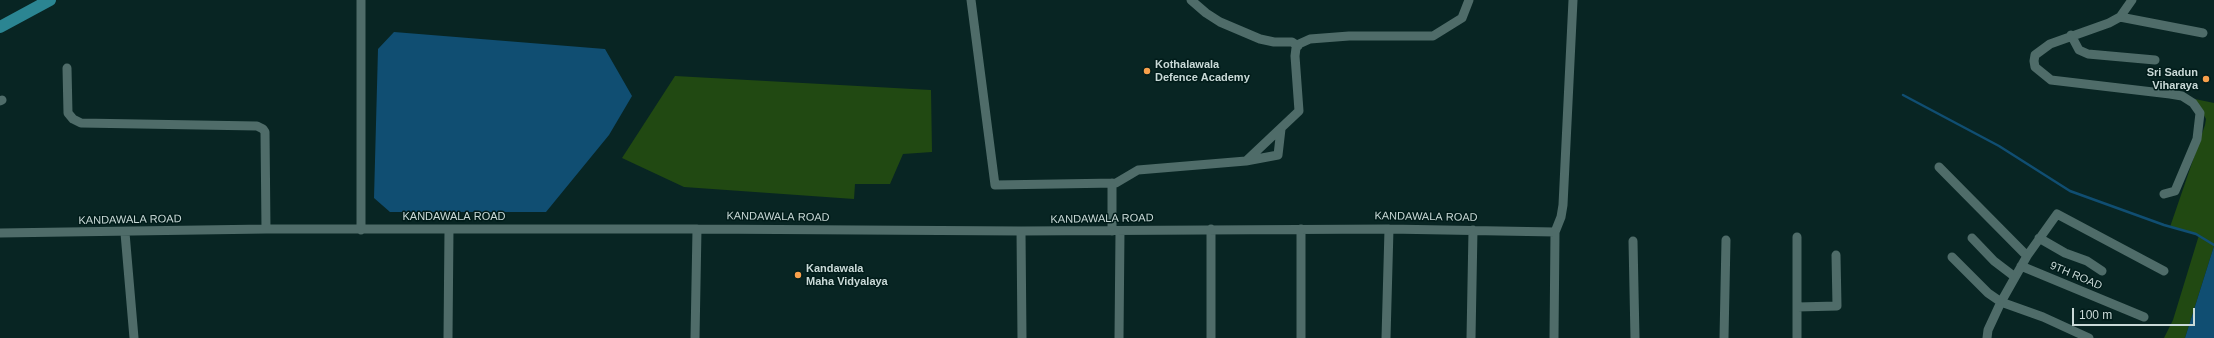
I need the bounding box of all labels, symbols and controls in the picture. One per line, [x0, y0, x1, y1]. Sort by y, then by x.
place label: Kothalawala Defence Academy [1155, 58, 1250, 84]
marker: Kothalawala Defence Academy [1142, 66, 1152, 76]
place label: Sri Sadun Viharaya [2147, 66, 2198, 92]
marker: Sri Sadun Viharaya [2201, 74, 2211, 84]
street label: KANDAWALA ROAD [402, 210, 506, 224]
street label: KANDAWALA ROAD [726, 210, 830, 224]
street label: KANDAWALA ROAD [1374, 210, 1478, 224]
street label: KANDAWALA ROAD [1050, 212, 1154, 226]
street label: KANDAWALA ROAD [78, 213, 182, 227]
street label: 9TH ROAD [2048, 259, 2104, 293]
place label: Kandawala Maha Vidyalaya [806, 262, 888, 288]
marker: Kandawala Maha Vidyalaya [793, 270, 803, 280]
scale bar [2074, 300, 2197, 326]
text: 100 m [2079, 308, 2112, 322]

